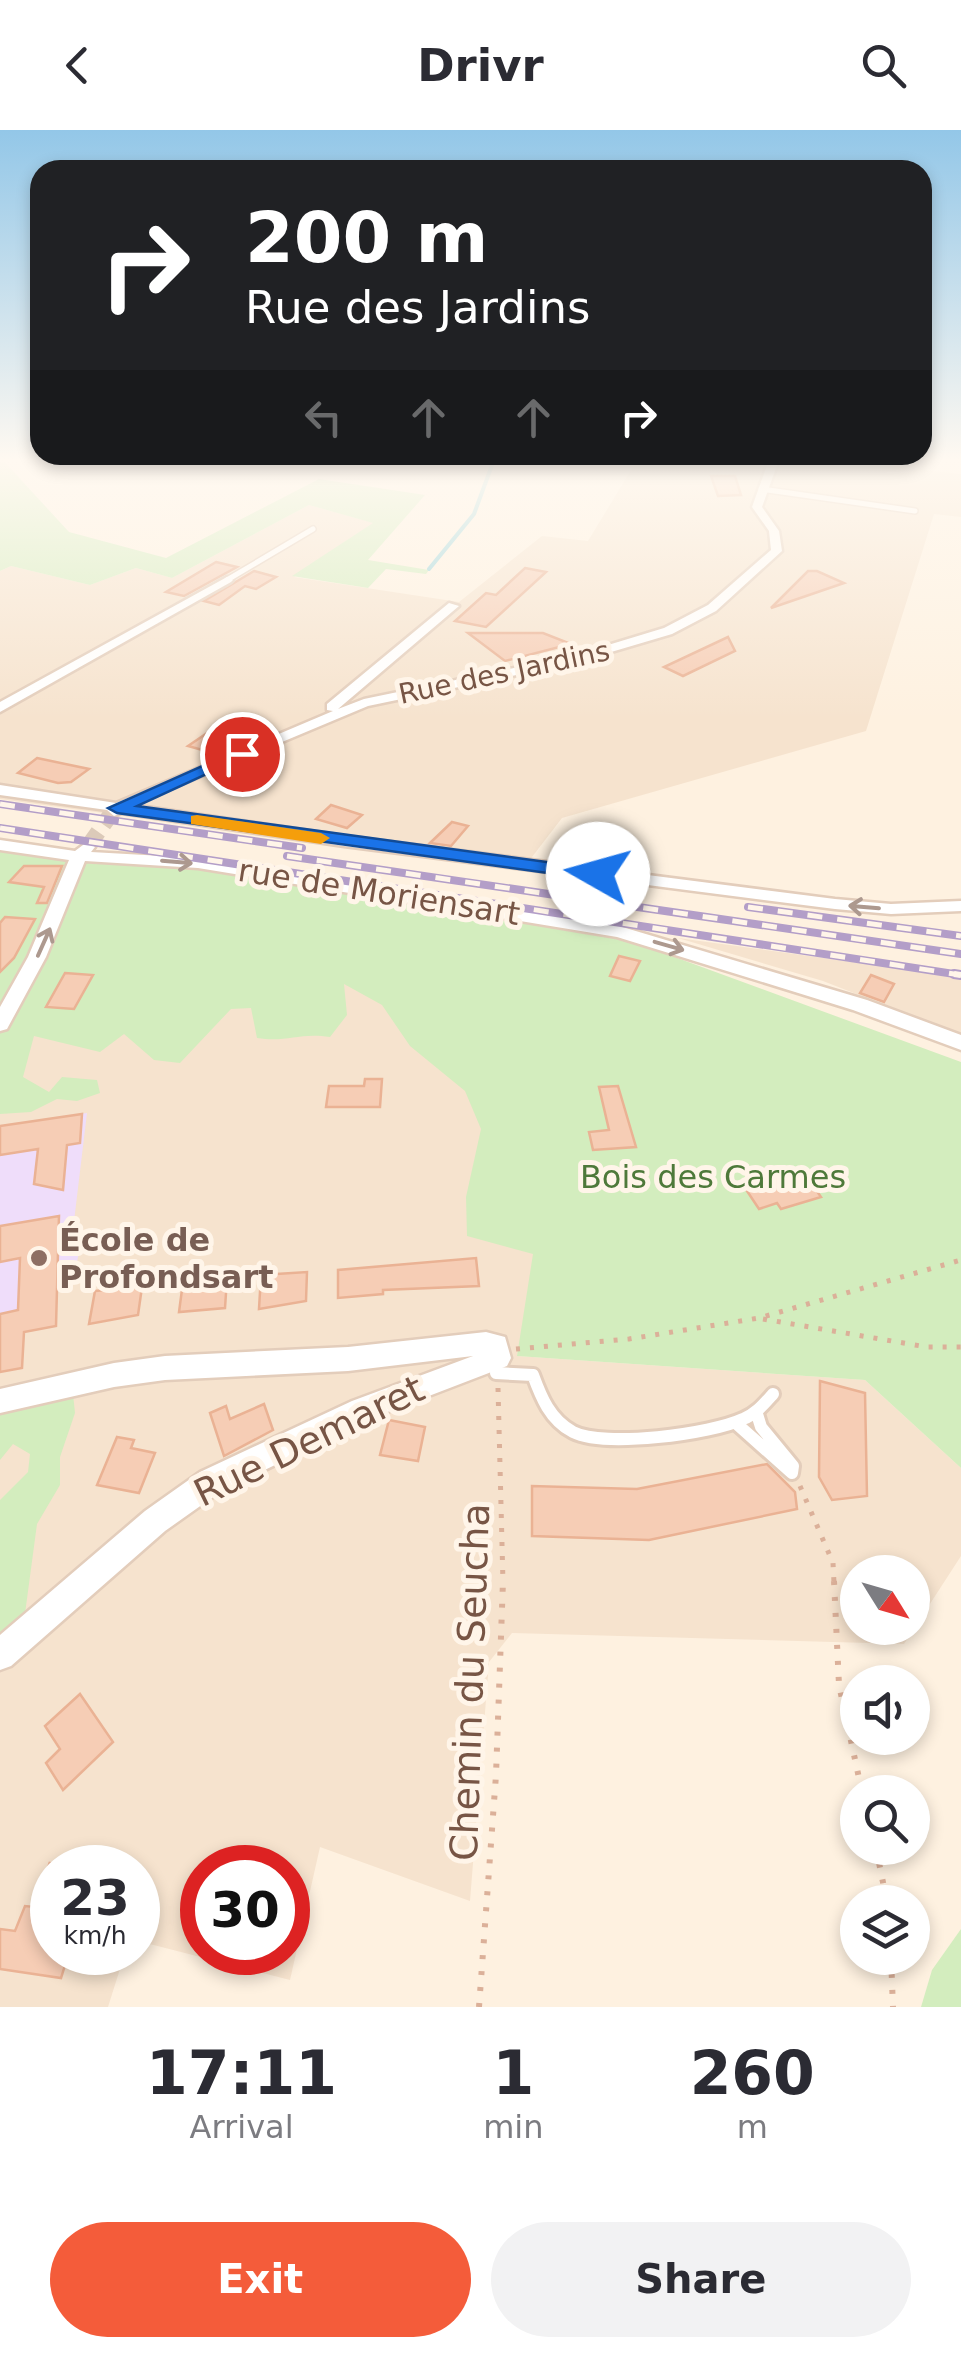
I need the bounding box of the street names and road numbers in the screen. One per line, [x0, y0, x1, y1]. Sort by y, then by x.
street label: Rue des Jardins [396, 634, 613, 711]
street label: rue de Moriensart [235, 851, 523, 933]
street label: Rue Demaret [187, 1366, 431, 1516]
street label: Chemin du Seucha [442, 1502, 498, 1862]

